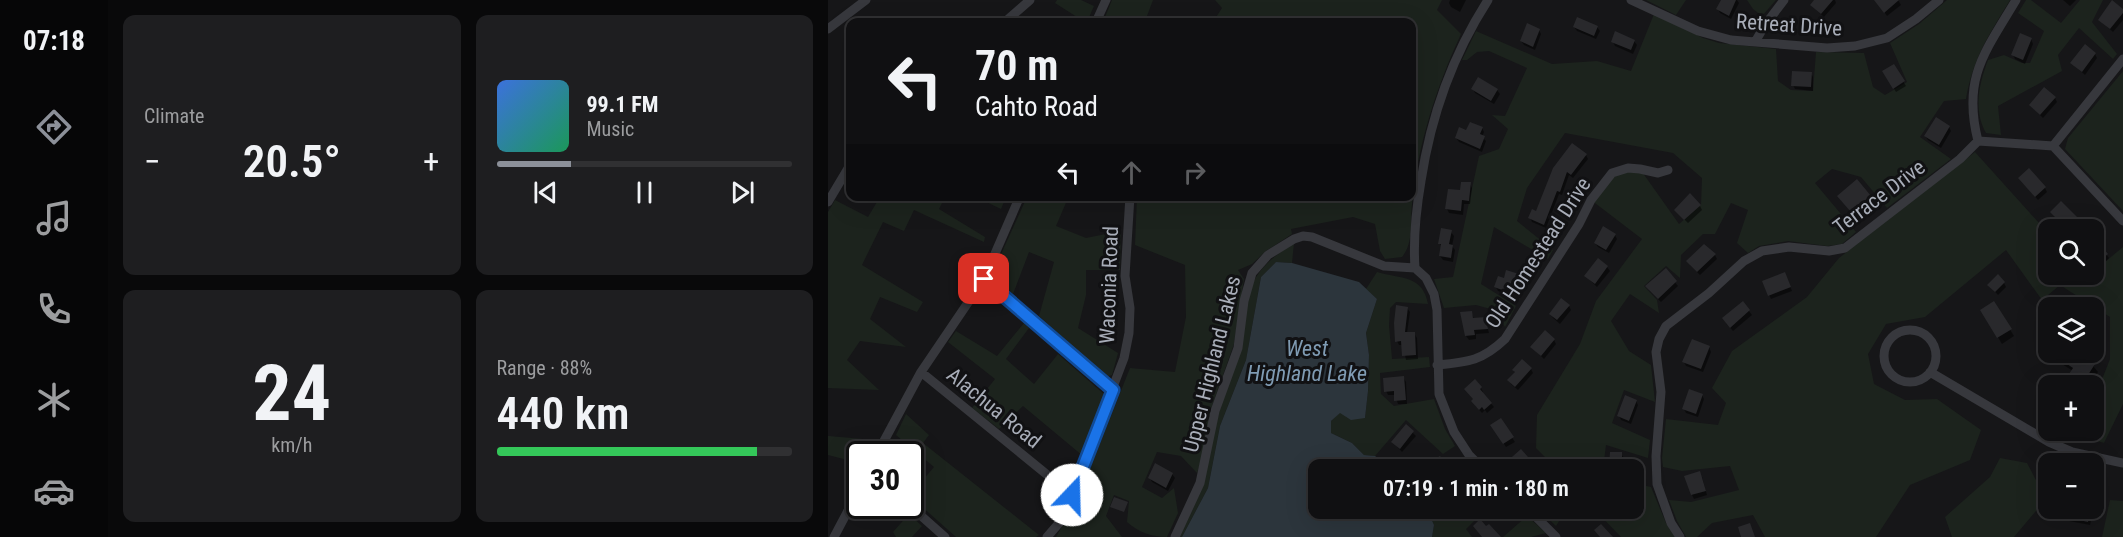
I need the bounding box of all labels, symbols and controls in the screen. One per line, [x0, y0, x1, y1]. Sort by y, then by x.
street label: Retreat Drive [1735, 9, 1843, 41]
text: 07:18 [23, 25, 85, 57]
text: 70 m [975, 41, 1058, 90]
icon: left [876, 42, 954, 120]
text: Cahto Road [975, 91, 1098, 123]
text: 99.1 FM [587, 92, 658, 117]
text: Climate [144, 104, 204, 128]
icon: directions [33, 106, 75, 148]
text: Music [587, 117, 634, 141]
text: 20.5° [243, 135, 341, 188]
text: − [144, 142, 161, 181]
text: + [423, 142, 439, 181]
street label: Terrace Drive [1828, 155, 1930, 239]
icon: left [1052, 156, 1085, 189]
icon: ahead [1115, 156, 1148, 189]
icon: right [1178, 156, 1211, 189]
street label: Old Homestead Drive [1480, 173, 1596, 333]
icon: previous [529, 176, 562, 209]
icon: pause [628, 176, 661, 209]
icon: next [726, 176, 759, 209]
icon: music [33, 197, 75, 239]
map controls [2038, 219, 2104, 519]
button: search [2038, 219, 2104, 285]
street label: Waconia Road [1095, 226, 1123, 344]
pin [958, 253, 1009, 304]
icon: arrive [967, 262, 1000, 295]
street label: Upper Highland Lakes [1178, 273, 1246, 455]
icon: phone [33, 288, 75, 330]
button: layers [2038, 297, 2104, 363]
water label: West Highland Lake [1247, 336, 1367, 386]
text: 24 [252, 348, 331, 439]
text: Range · 88% [497, 356, 592, 380]
street label: Alachua Road [942, 363, 1046, 453]
button: + [2038, 375, 2104, 441]
icon: climate [33, 379, 75, 421]
text: 440 km [497, 387, 630, 440]
text: km/h [271, 433, 312, 457]
speed limit sign: 30 [846, 441, 924, 519]
button: − [2038, 453, 2104, 519]
position arrow [1040, 463, 1104, 527]
icon: car [33, 470, 75, 512]
text: 07:19 · 1 min · 180 m [1383, 476, 1569, 501]

